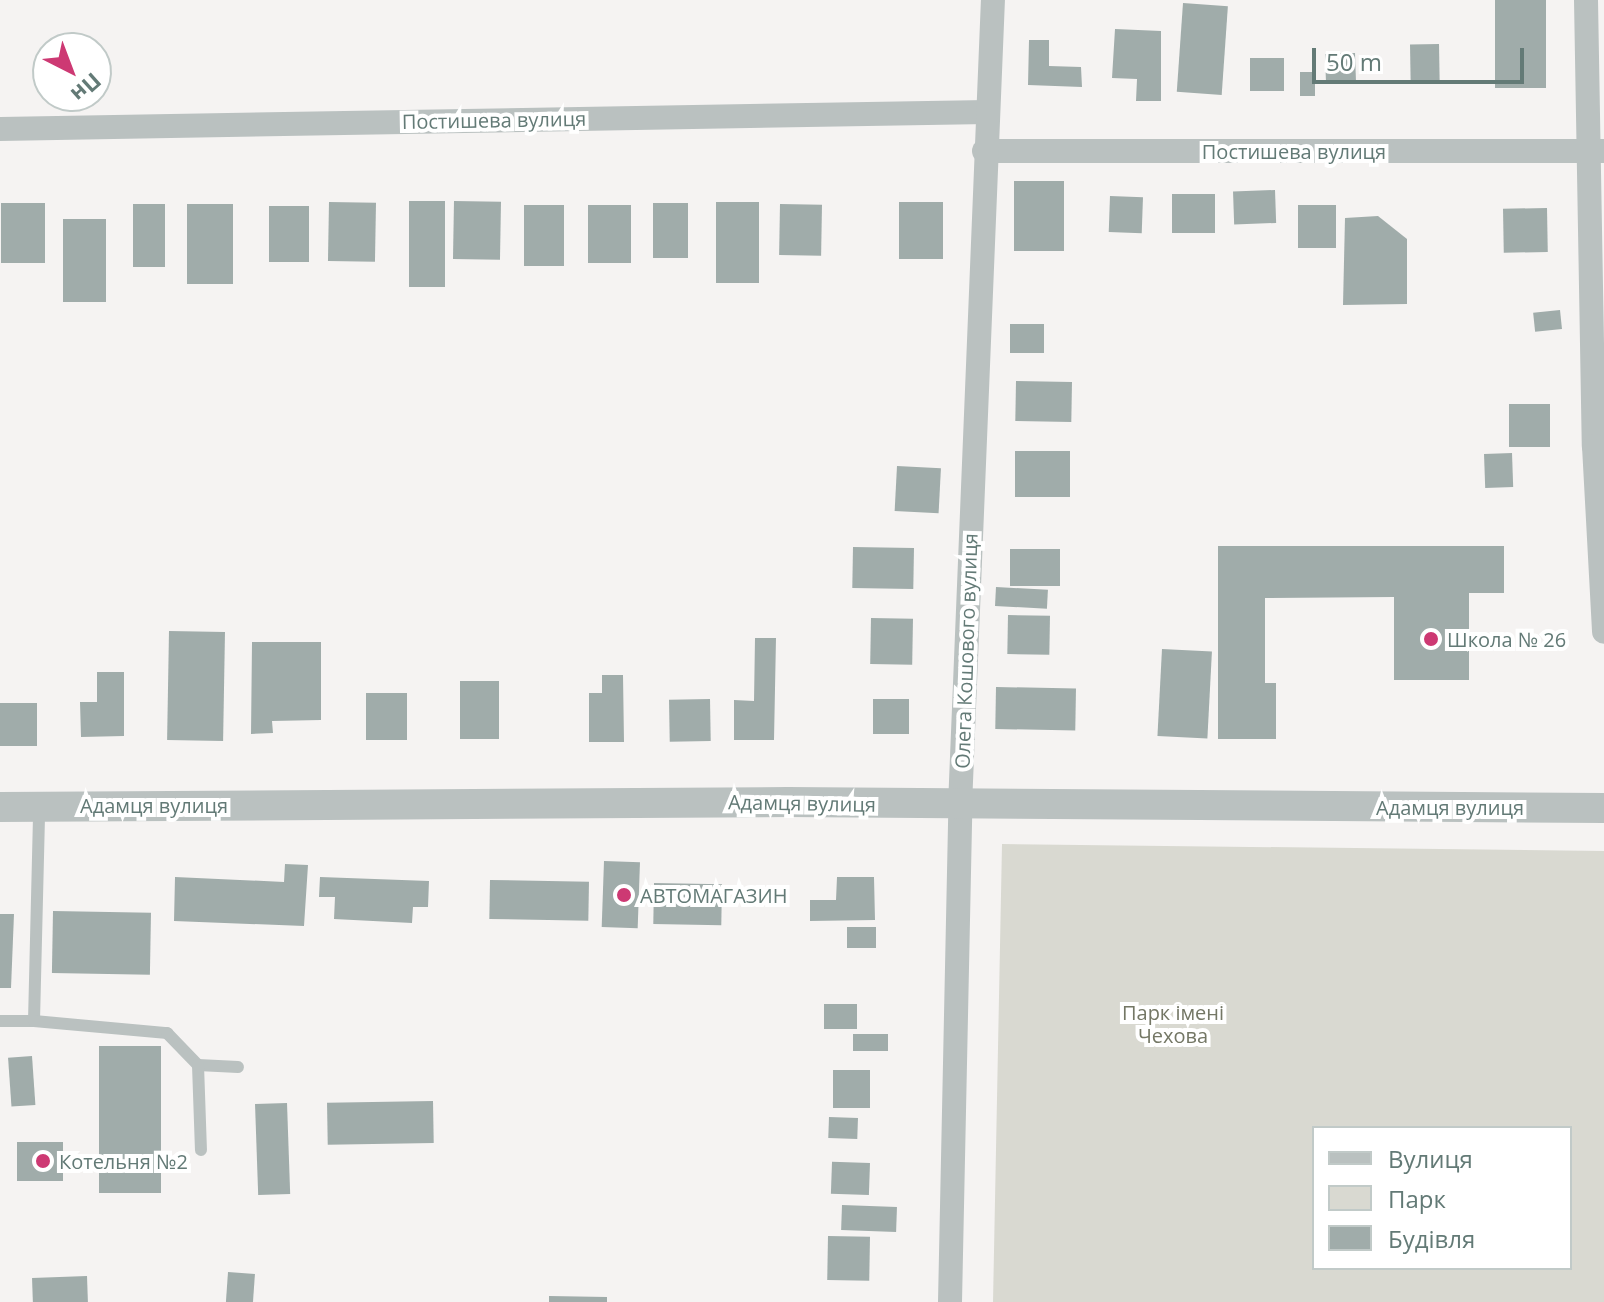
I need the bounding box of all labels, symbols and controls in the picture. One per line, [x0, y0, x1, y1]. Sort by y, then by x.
north arrow [32, 32, 112, 112]
scale bar [1316, 32, 1528, 82]
text: 50 m [1326, 45, 1382, 78]
text: Пн [65, 67, 108, 110]
street label: Постишева вулиця [402, 106, 586, 134]
street label: Постишева вулиця [1202, 139, 1386, 163]
street label: Олега Кошового вулиця [950, 533, 982, 769]
place label: Школа № 26 [1447, 627, 1566, 651]
marker: Школа № 26 [1422, 630, 1440, 648]
street label: Адамця вулиця [728, 790, 876, 816]
street label: Адамця вулиця [80, 793, 228, 817]
street label: Адамця вулиця [1376, 795, 1524, 819]
place label: АВТОМАГАЗИН [640, 883, 787, 907]
marker: АВТОМАГАЗИН [615, 886, 633, 904]
park label: Парк імені Чехова [1122, 1000, 1224, 1047]
legend [1312, 1126, 1572, 1270]
text: Вулиця [1388, 1142, 1473, 1175]
place label: Котельня №2 [59, 1149, 188, 1173]
marker: Котельня №2 [34, 1152, 52, 1170]
text: Парк [1388, 1182, 1446, 1215]
text: Будівля [1388, 1222, 1475, 1255]

